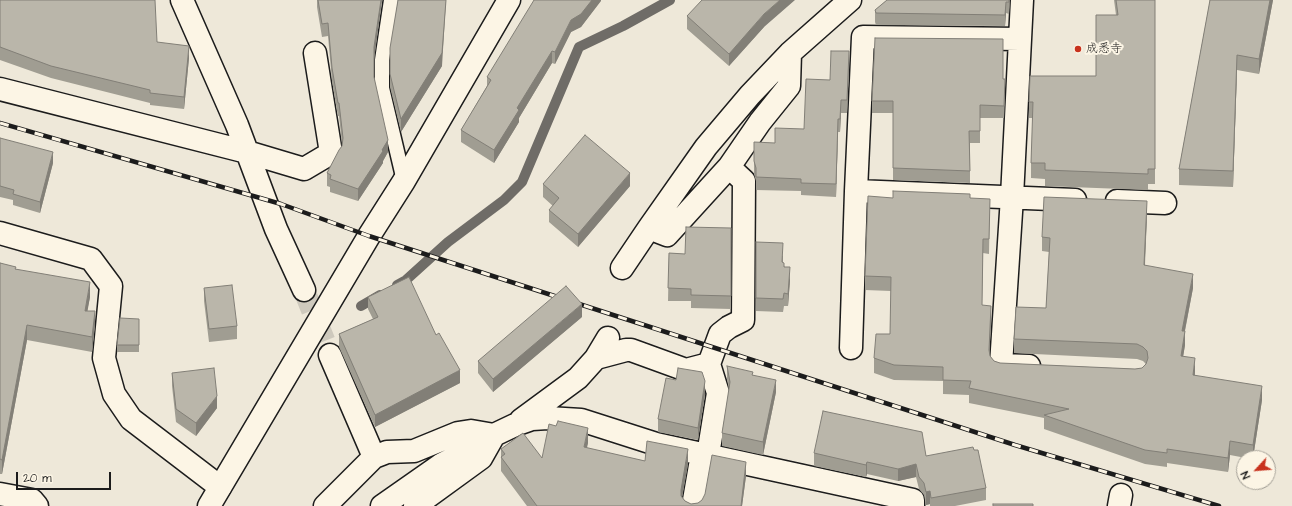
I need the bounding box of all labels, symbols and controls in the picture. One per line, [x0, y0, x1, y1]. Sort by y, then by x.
place label: 成悉寺 [1086, 42, 1122, 56]
marker: 成悉寺 [1073, 44, 1083, 54]
north arrow [1236, 450, 1276, 490]
scale bar [18, 464, 113, 490]
text: N [1237, 469, 1254, 481]
text: 20 m [23, 470, 52, 487]

